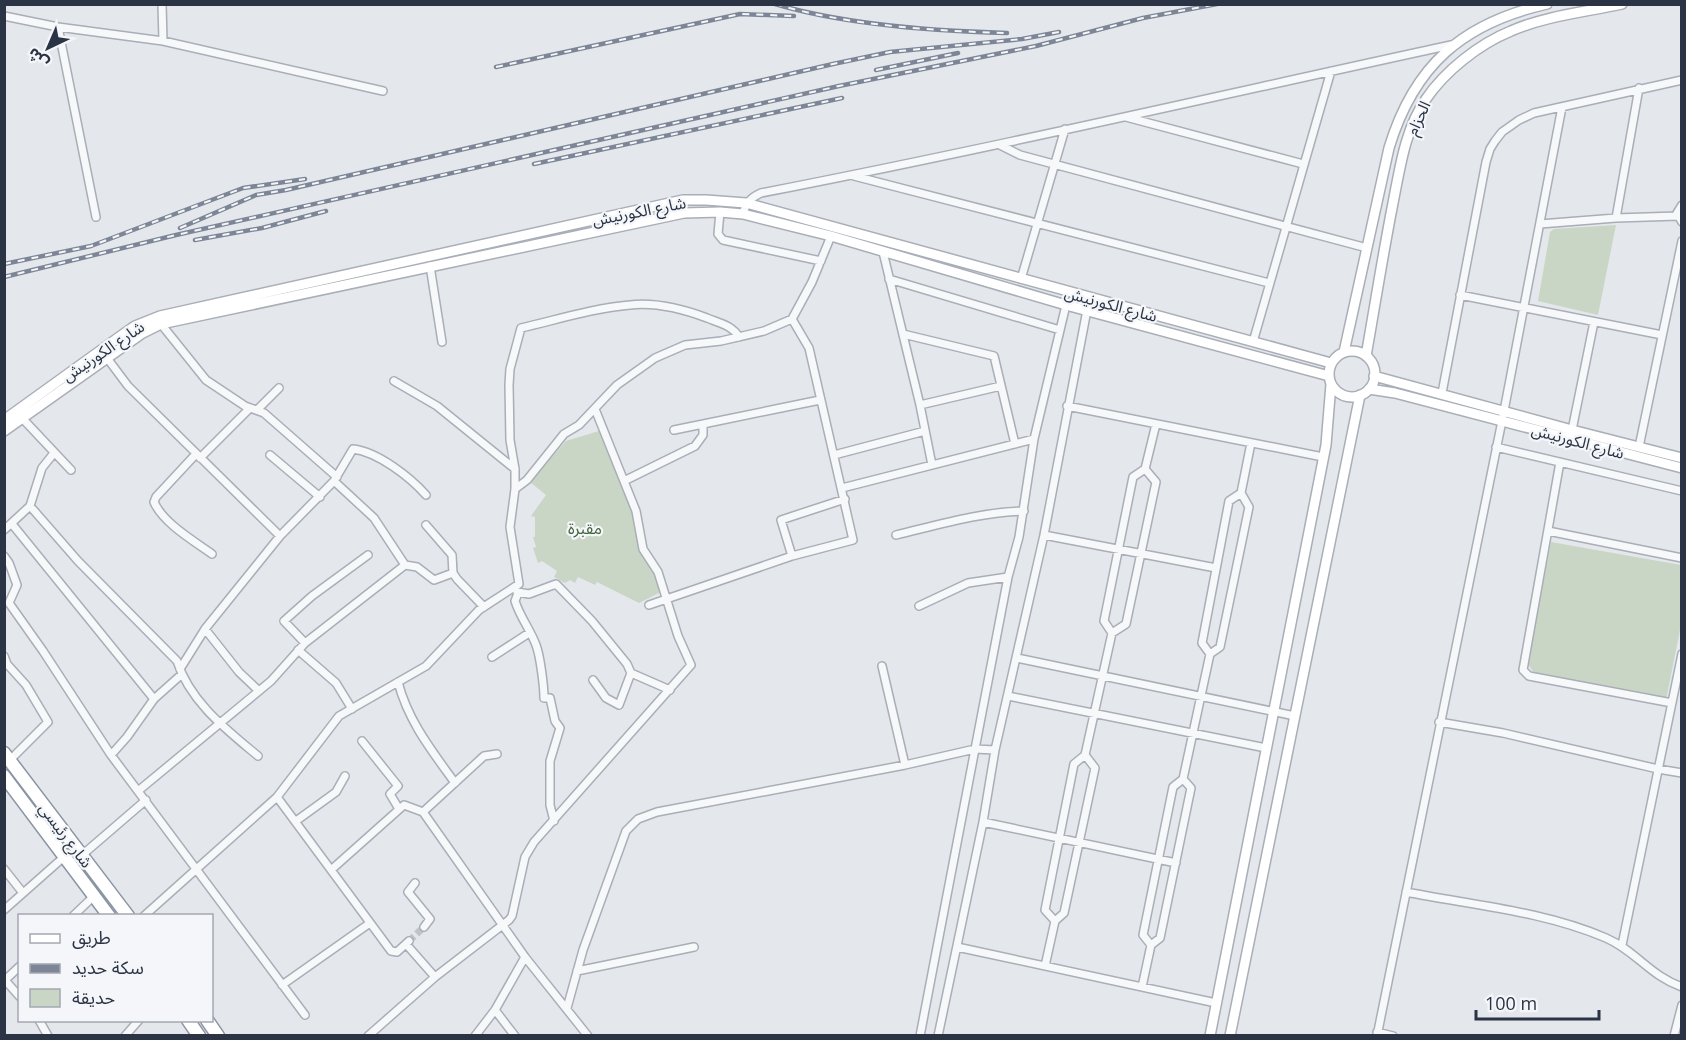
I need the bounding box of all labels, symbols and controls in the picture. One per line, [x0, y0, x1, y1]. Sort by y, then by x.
north arrow [18, 18, 78, 78]
text: ش [22, 43, 53, 74]
street label: الحزام [1400, 97, 1437, 140]
street label: شارع الكورنيش [590, 191, 688, 233]
street label: شارع الكورنيش [1062, 281, 1160, 329]
street label: شارع الكورنيش [57, 315, 150, 388]
street label: شارع الكورنيش [1529, 418, 1627, 466]
park label: مقبرة [568, 517, 602, 539]
street label: شارع رئيسي [33, 798, 98, 873]
legend [18, 914, 213, 1022]
text: طريق [72, 925, 111, 949]
text: سكة حديد [72, 955, 144, 979]
scale bar [1476, 983, 1599, 1021]
text: حديقة [72, 985, 115, 1009]
text: 100 m [1485, 991, 1537, 1015]

